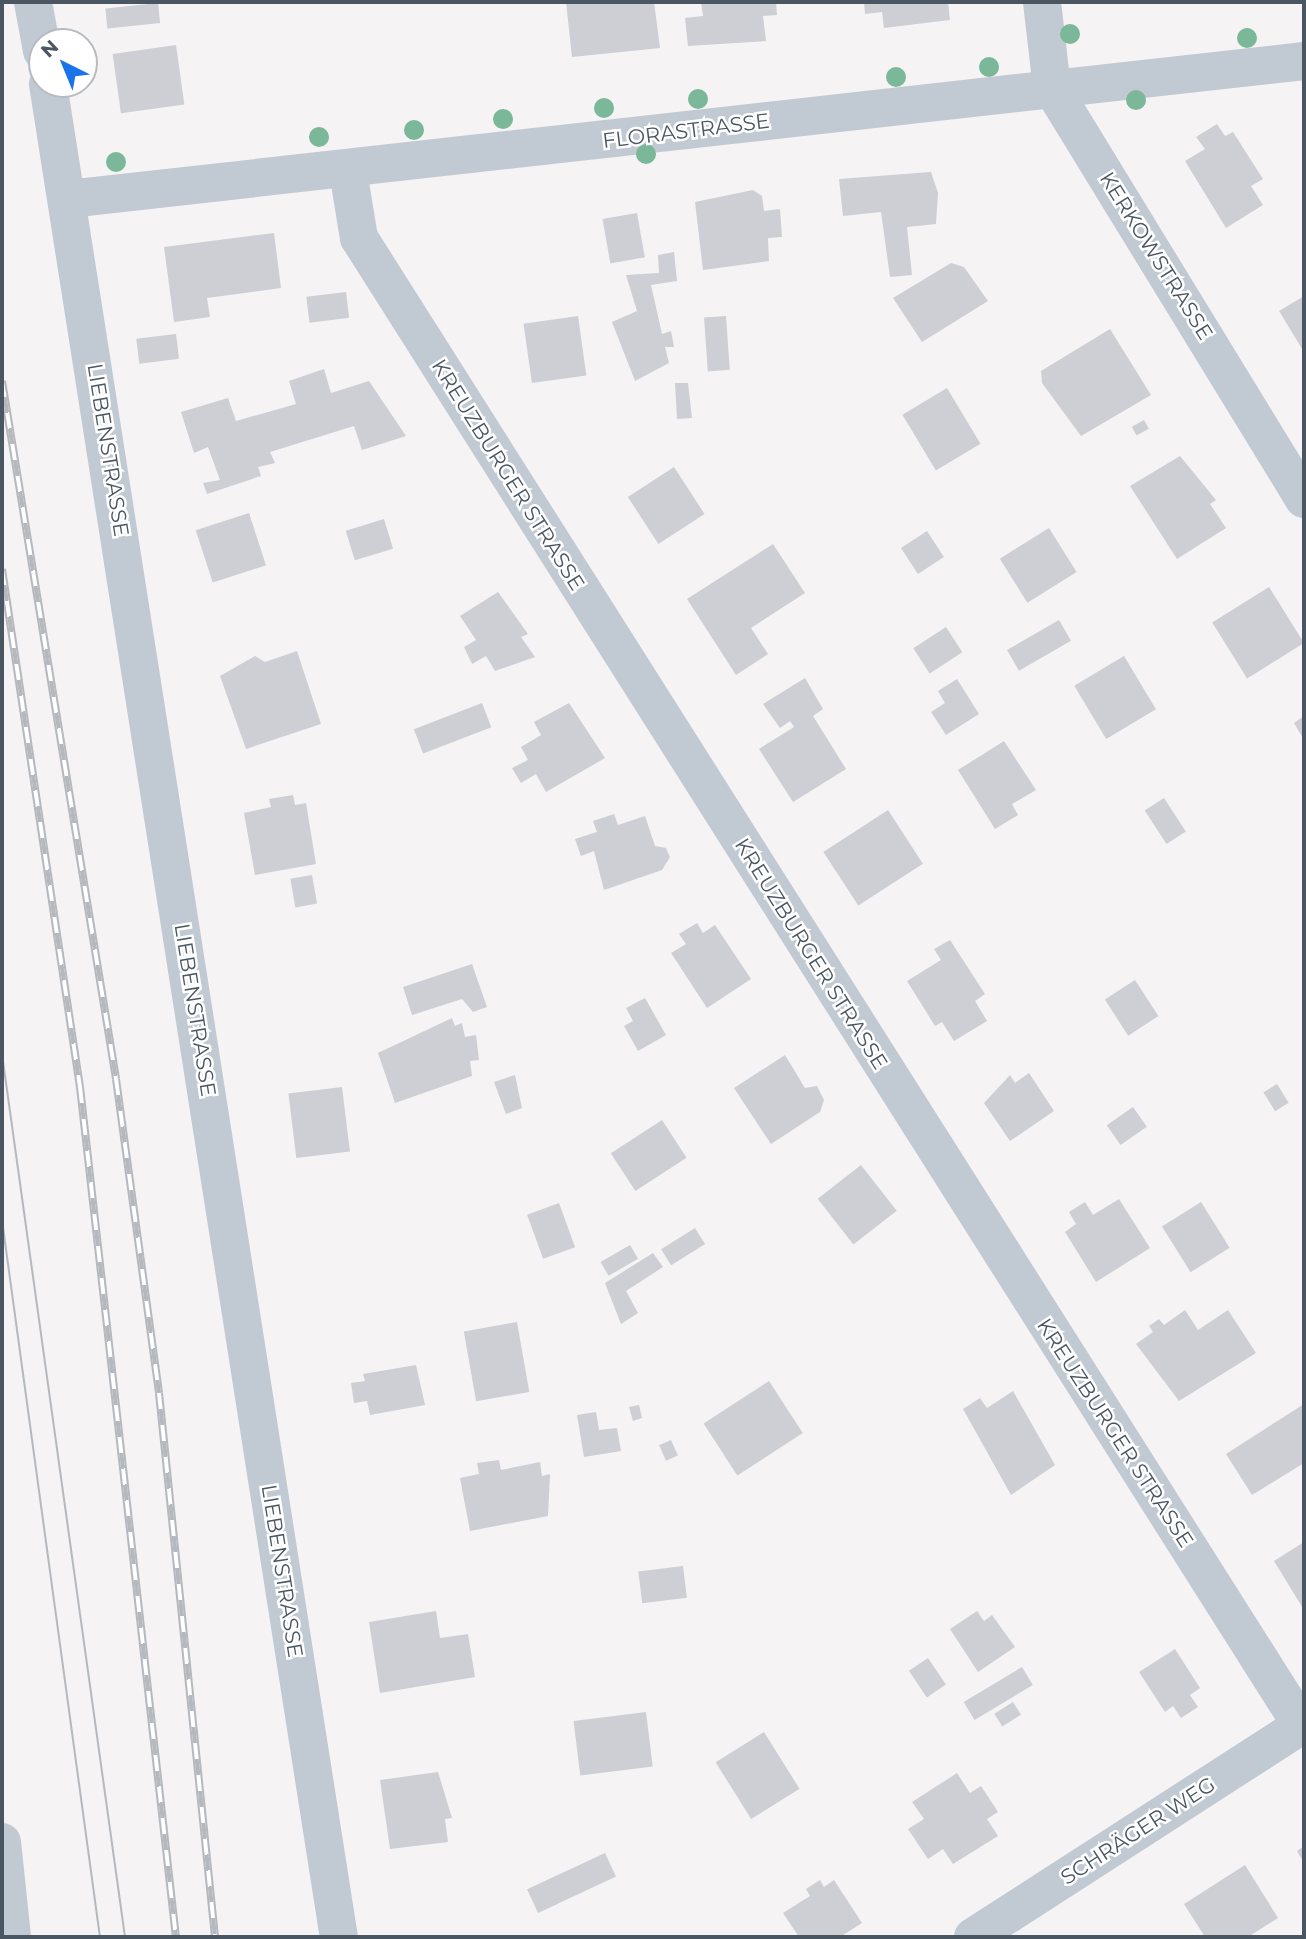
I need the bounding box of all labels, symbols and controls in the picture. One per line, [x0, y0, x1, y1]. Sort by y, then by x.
north arrow [28, 28, 98, 98]
text: N [36, 35, 63, 62]
street label: FLORASTRASSE [601, 108, 771, 154]
street label: KERKOWSTRASSE [1094, 167, 1218, 345]
street label: KREUZBURGER STRASSE [426, 355, 590, 595]
street label: LIEBENSTRASSE [82, 362, 134, 538]
street label: KREUZBURGER STRASSE [729, 834, 893, 1074]
street label: LIEBENSTRASSE [169, 922, 221, 1098]
street label: KREUZBURGER STRASSE [1031, 1314, 1199, 1552]
street label: LIEBENSTRASSE [256, 1483, 308, 1659]
street label: SCHRÄGER WEG [1056, 1772, 1220, 1890]

